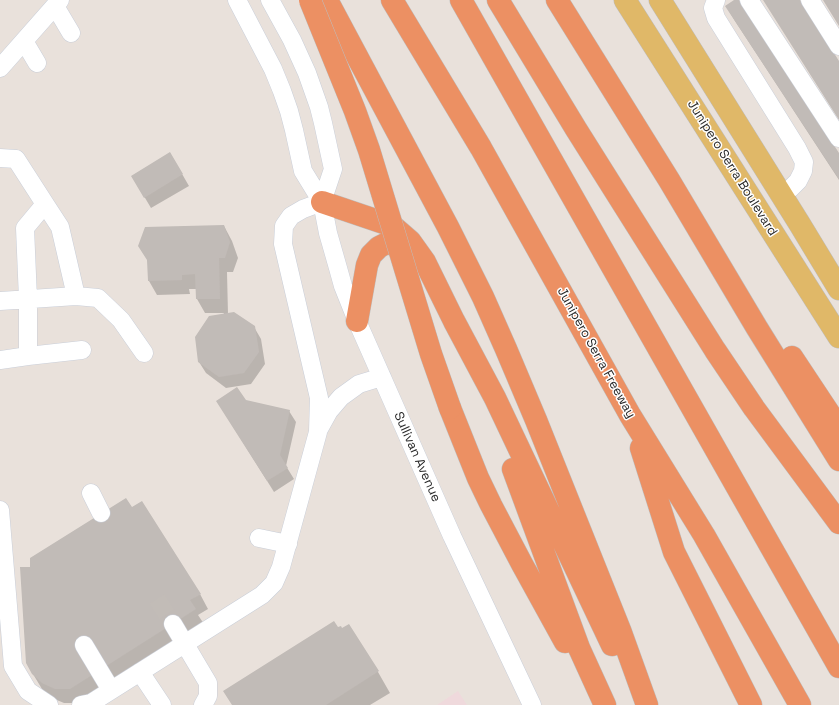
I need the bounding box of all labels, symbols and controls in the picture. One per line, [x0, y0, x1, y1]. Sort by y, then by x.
street label: Junipero Serra Boulevard [684, 97, 780, 239]
street label: Junipero Serra Freeway [553, 285, 639, 421]
street label: Sullivan Avenue [390, 410, 444, 504]

